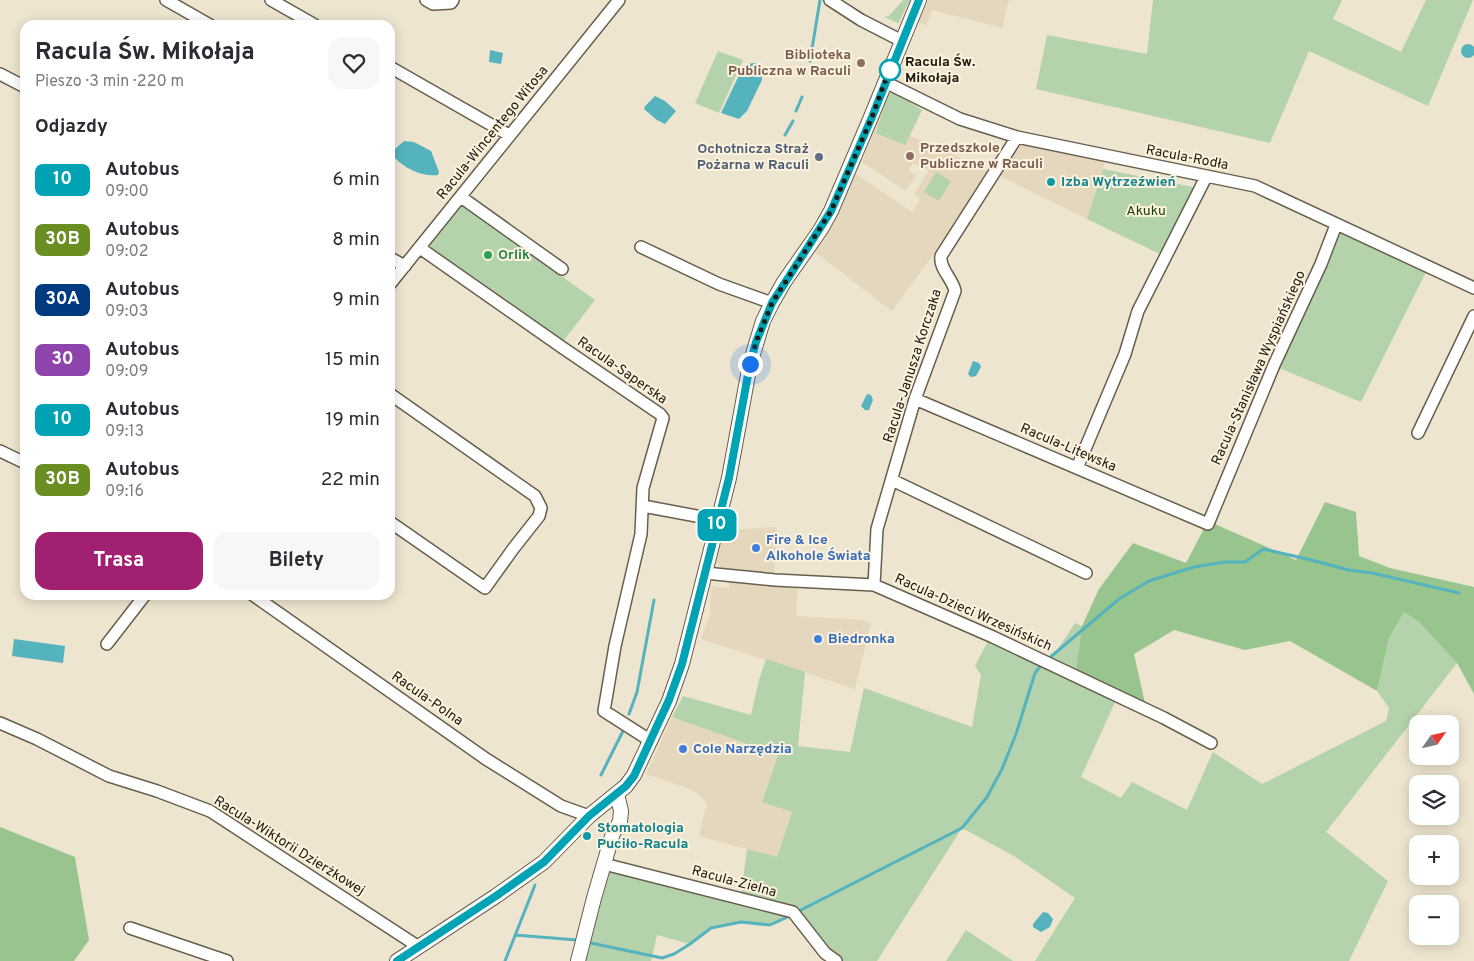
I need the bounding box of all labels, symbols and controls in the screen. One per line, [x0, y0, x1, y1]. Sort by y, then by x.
button: heart [328, 37, 380, 89]
text: Racula Św. Mikołaja [35, 38, 255, 68]
place label: Biblioteka Publiczna w Raculi [728, 47, 851, 80]
place label: Racula Św. Mikołaja [905, 53, 975, 87]
marker: Biblioteka Publiczna w Raculi [855, 57, 867, 69]
marker: Racula Św. Mikołaja [879, 59, 901, 81]
street label: Racula-Wincentego Witosa [434, 63, 552, 203]
text: Pieszo · 3 min · 220 m [35, 72, 184, 92]
text: Odjazdy [35, 115, 108, 139]
place label: Przedszkole Publiczne w Raculi [920, 140, 1043, 173]
place label: Ochotnicza Straż Pożarna w Raculi [697, 141, 809, 174]
street label: Racula-Rodła [1144, 142, 1230, 174]
marker: Przedszkole Publiczne w Raculi [904, 150, 916, 162]
marker: Ochotnicza Straż Pożarna w Raculi [813, 151, 825, 163]
text: Autobus [105, 158, 180, 182]
text: 10 [53, 168, 72, 191]
text: 6 min [333, 168, 380, 192]
place label: Izba Wytrzeźwień [1061, 174, 1176, 191]
marker: Izba Wytrzeźwień [1045, 176, 1057, 188]
text: 09:00 [105, 182, 149, 202]
park label: Akuku [1126, 203, 1166, 220]
text: Autobus [105, 218, 180, 242]
text: 30B [45, 228, 80, 251]
text: 8 min [332, 228, 380, 252]
text: 09:02 [105, 242, 149, 262]
place label: Orlik [498, 247, 530, 264]
marker: Orlik [482, 249, 494, 261]
street label: Racula-Stanisława Wyspiańskiego [1208, 268, 1310, 468]
text: Autobus [105, 278, 180, 302]
street label: Racula-Janusza Korczaka [880, 287, 946, 445]
text: 30A [45, 288, 80, 311]
text: 9 min [333, 288, 380, 312]
text: 09:03 [105, 302, 148, 322]
street label: Racula-Saperska [574, 334, 670, 408]
text: Autobus [105, 338, 180, 362]
text: 30 [51, 348, 74, 371]
text: 15 min [325, 348, 380, 372]
your location [738, 352, 763, 377]
text: 09:09 [105, 362, 148, 382]
text: Autobus [105, 398, 180, 422]
text: 10 [53, 408, 72, 431]
text: 19 min [325, 408, 380, 432]
street label: Racula-Litewska [1017, 420, 1119, 476]
text: 09:13 [105, 422, 144, 442]
text: Autobus [105, 458, 180, 482]
text: 30B [45, 468, 80, 491]
text: 22 min [321, 468, 380, 492]
text: 09:16 [105, 482, 144, 502]
line badge: 10 [694, 509, 740, 541]
text: 10 [707, 513, 727, 536]
button: Trasa [35, 532, 203, 590]
button: Bilety [213, 532, 380, 590]
place label: Fire & Ice Alkohole Świata [766, 532, 871, 565]
marker: Fire & Ice Alkohole Świata [750, 542, 762, 554]
street label: Racula-Dzieci Wrzesińskich [892, 571, 1054, 655]
place label: Biedronka [828, 631, 895, 648]
marker: Biedronka [812, 633, 824, 645]
street label: Racula-Polna [388, 668, 466, 730]
north arrow [1409, 715, 1459, 765]
map controls [1409, 715, 1459, 945]
place label: Cole Narzędzia [693, 741, 792, 758]
marker: Cole Narzędzia [677, 743, 689, 755]
button: layers [1409, 775, 1459, 825]
street label: Racula-Wiktorii Dzierżkowej [210, 792, 368, 900]
place label: Stomatologia Puciło-Racula [597, 820, 688, 853]
marker: Stomatologia Puciło-Racula [581, 830, 593, 842]
button: + [1409, 835, 1459, 885]
street label: Racula-Zielna [690, 863, 778, 901]
button: − [1409, 895, 1459, 945]

